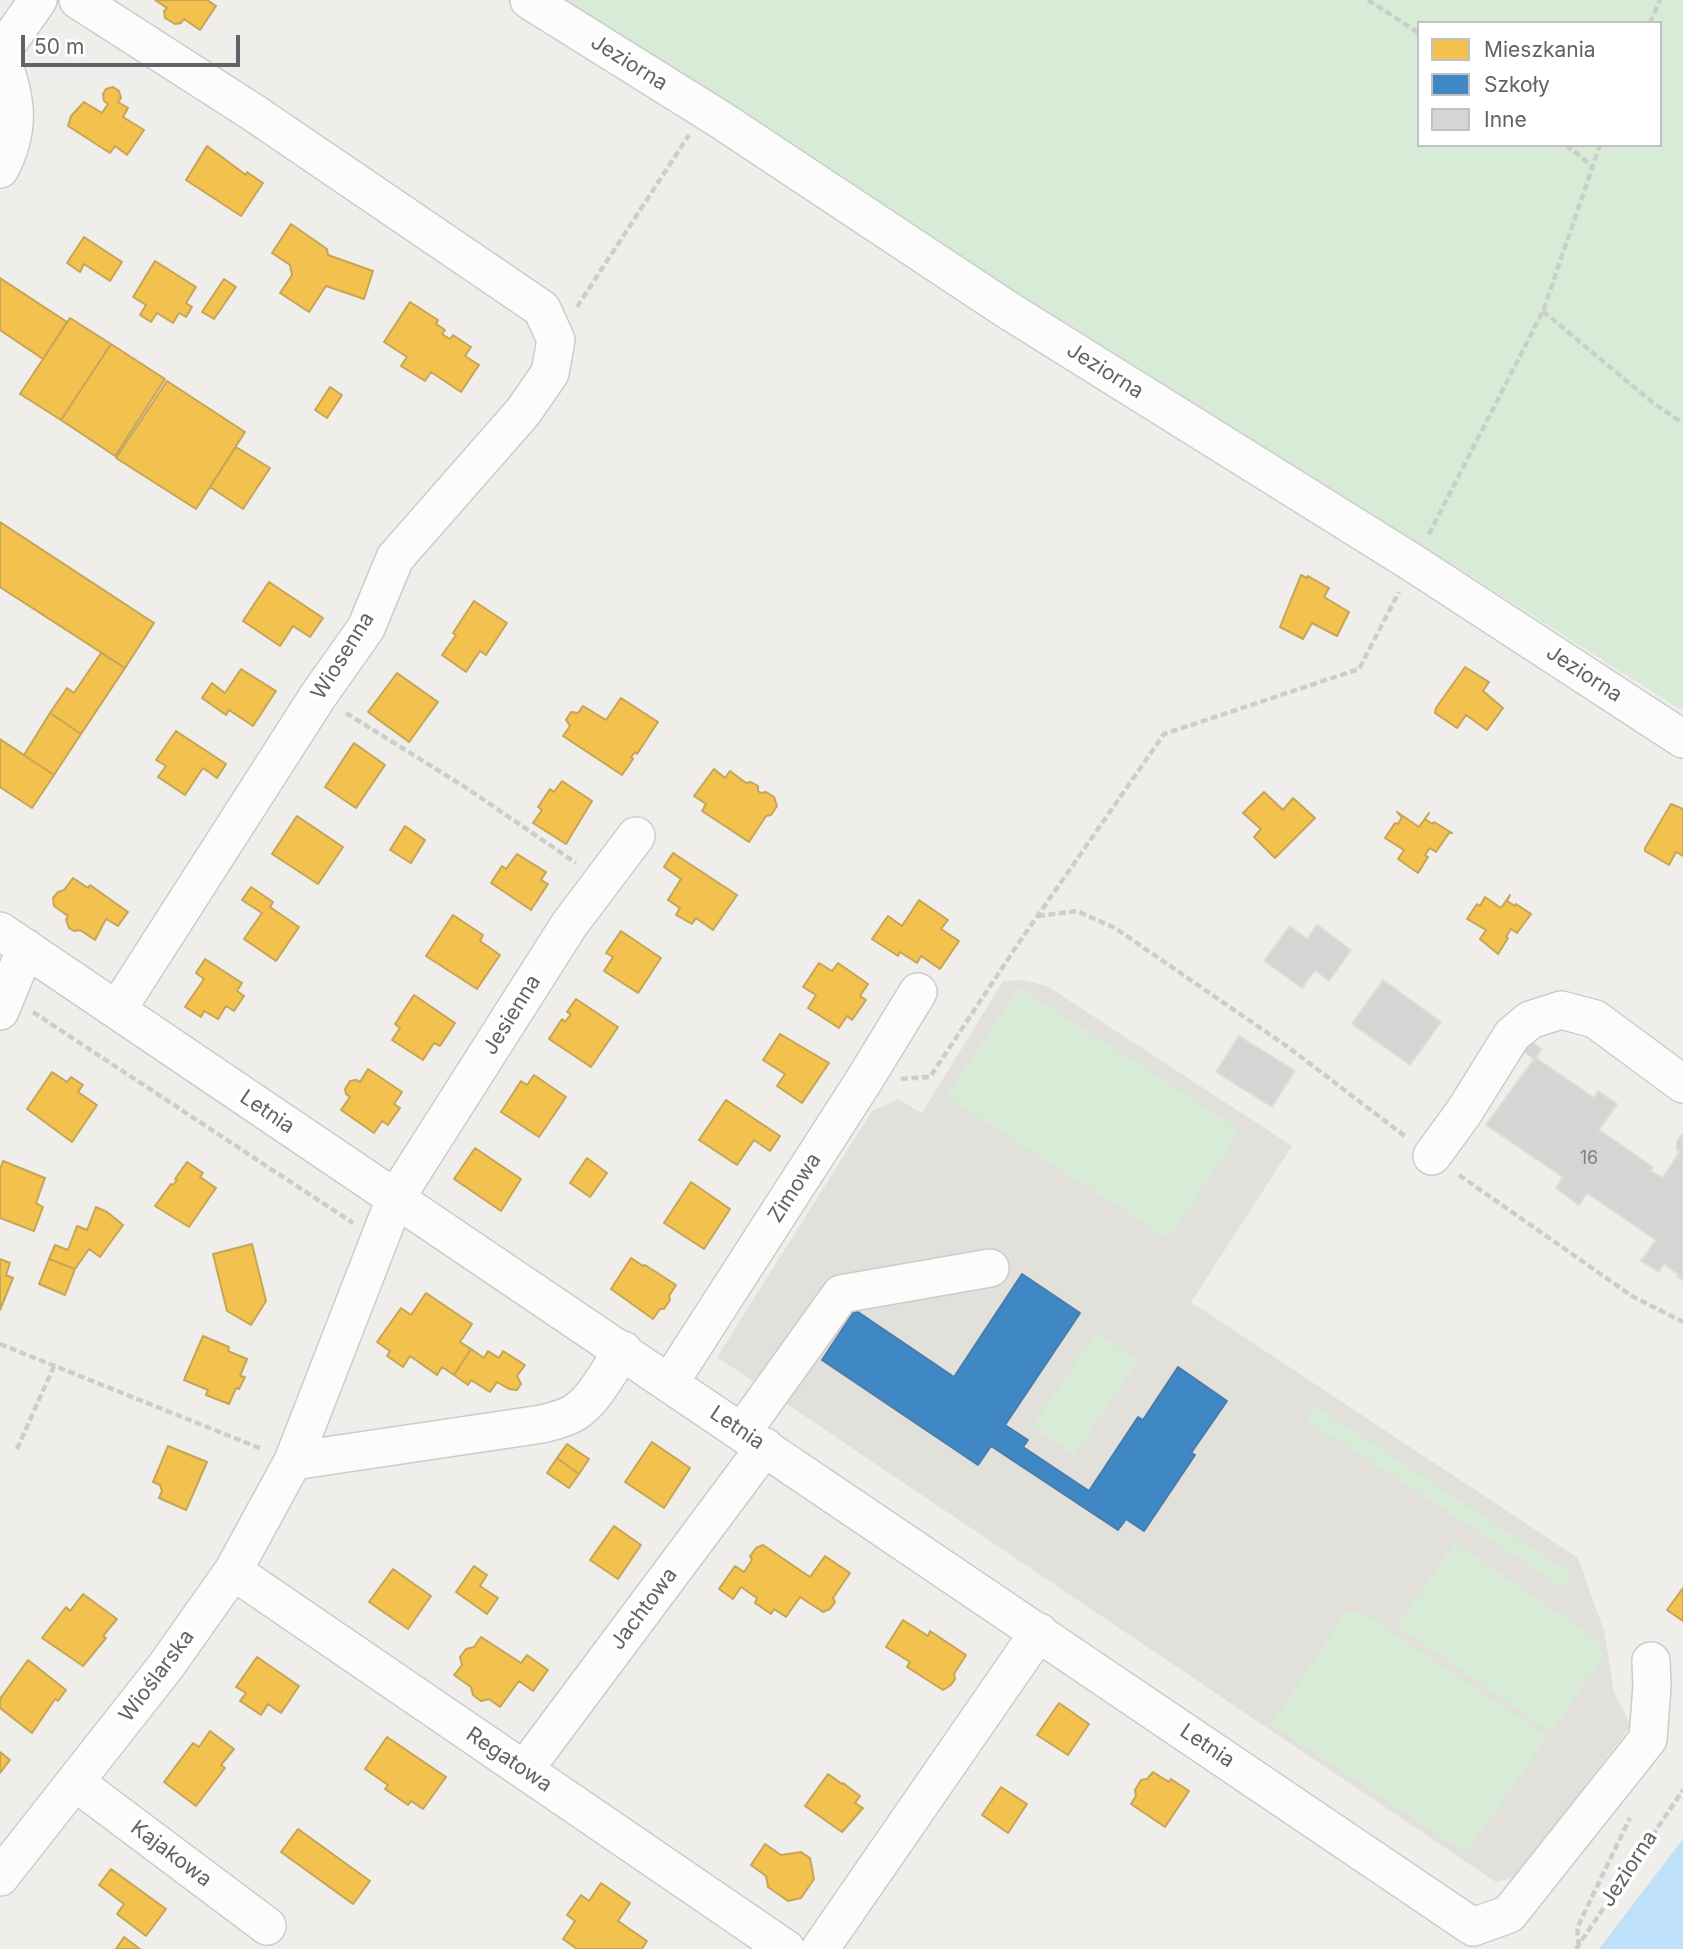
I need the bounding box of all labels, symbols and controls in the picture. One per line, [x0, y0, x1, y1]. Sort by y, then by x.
scale bar [24, 21, 243, 65]
legend [1417, 21, 1662, 147]
street label: Jeziorna [586, 30, 672, 96]
text: 50 m [34, 34, 84, 59]
text: Mieszkania [1484, 37, 1596, 62]
text: Szkoły [1484, 72, 1550, 97]
text: Inne [1484, 107, 1527, 132]
street label: Jeziorna [1062, 338, 1148, 404]
street label: Wiosenna [306, 608, 380, 704]
street label: Jeziorna [1541, 640, 1627, 708]
street label: Jesienna [478, 970, 546, 1060]
street label: Letnia [235, 1085, 299, 1139]
street label: Zimowa [763, 1148, 827, 1228]
house number: 16 [1580, 1148, 1598, 1170]
street label: Letnia [705, 1401, 769, 1455]
street label: Jachtowa [605, 1563, 683, 1655]
street label: Wioślarska [114, 1625, 200, 1727]
street label: Letnia [1175, 1719, 1239, 1773]
street label: Regatowa [461, 1722, 557, 1798]
street label: Kajakowa [125, 1815, 217, 1893]
street label: Jeziorna [1595, 1826, 1663, 1912]

